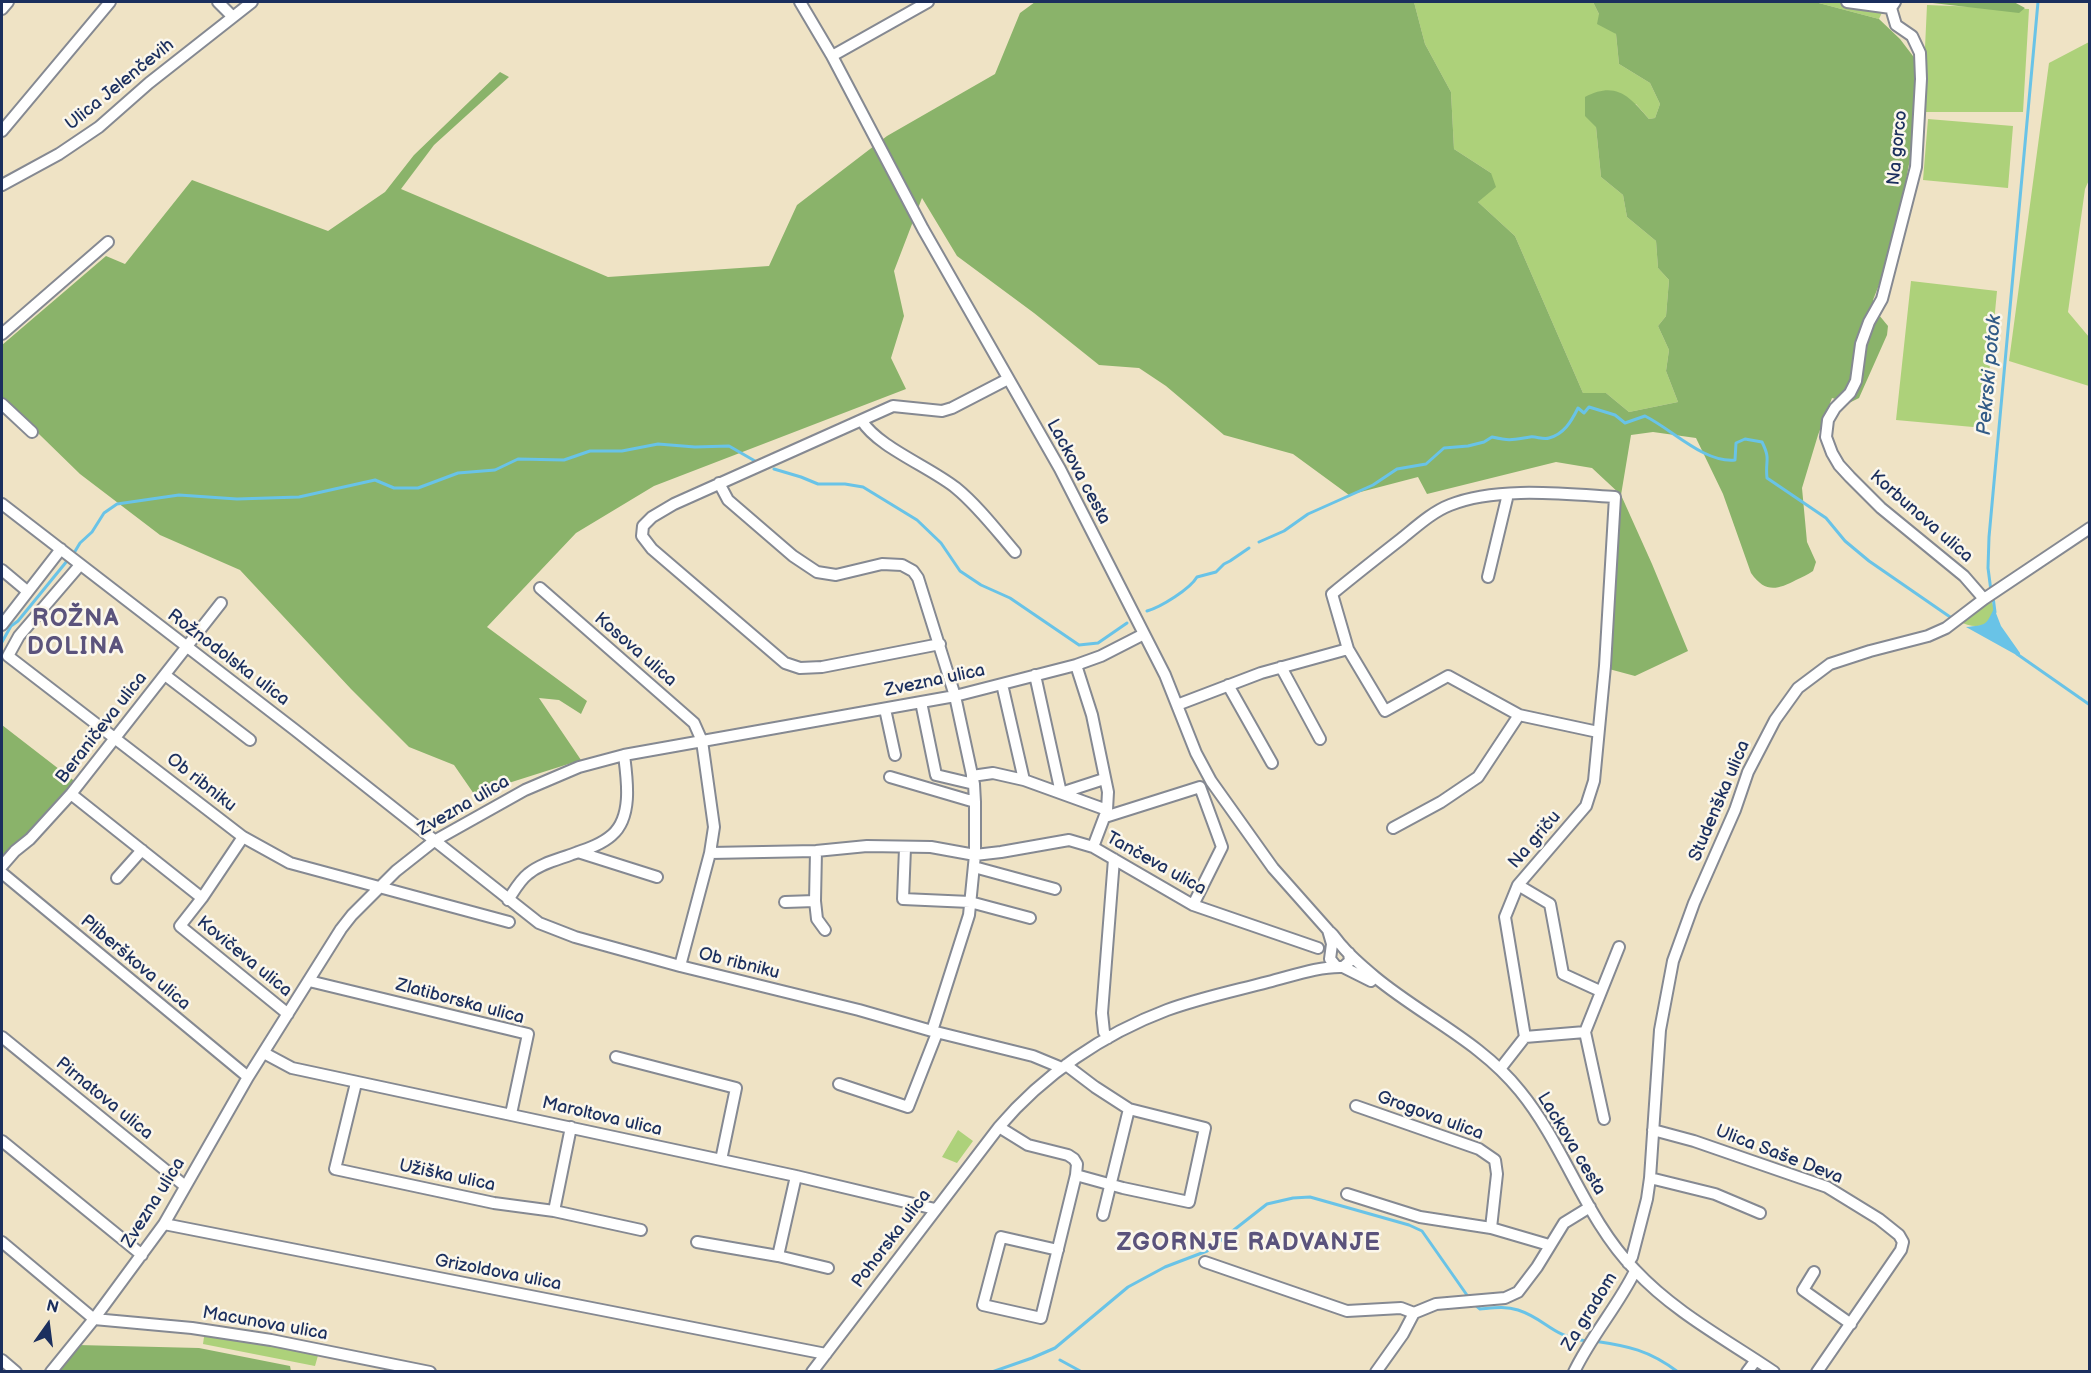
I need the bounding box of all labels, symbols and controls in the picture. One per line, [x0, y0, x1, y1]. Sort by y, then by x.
street label: Ulica Jelenčevih [61, 35, 179, 135]
street label: Na gorco [1883, 109, 1913, 187]
water label: Pekrski potok [1973, 314, 2007, 436]
street label: Lackova cesta [1041, 416, 1115, 528]
street label: Korbunova ulica [1865, 466, 1977, 568]
street label: Rožnodolska ulica [163, 605, 293, 711]
district label: ROŽNA DOLINA [27, 606, 125, 662]
street label: Kosova ulica [589, 608, 681, 692]
street label: Zvezna ulica [883, 660, 987, 702]
street label: Beraničeva ulica [52, 668, 152, 788]
street label: Studenška ulica [1685, 737, 1755, 865]
street label: Ob ribniku [162, 749, 240, 817]
street label: Zvezna ulica [414, 771, 514, 841]
street label: Na griču [1504, 807, 1566, 873]
street label: Tančeva ulica [1102, 828, 1210, 900]
street label: Pliberškova ulica [76, 911, 194, 1015]
street label: Kovičeva ulica [192, 912, 296, 1002]
street label: Ob ribniku [696, 944, 782, 984]
street label: Zlatiborska ulica [393, 974, 527, 1030]
street label: Pirnatova ulica [51, 1053, 157, 1145]
street label: Grogova ulica [1374, 1087, 1486, 1145]
street label: Lackova cesta [1532, 1089, 1610, 1199]
street label: Maroltova ulica [540, 1093, 664, 1141]
street label: Ulica Saše Deva [1712, 1121, 1846, 1189]
street label: Zvezna ulica [118, 1154, 190, 1252]
street label: Užiška ulica [397, 1155, 497, 1197]
street label: Pohorska ulica [848, 1185, 936, 1293]
district label: ZGORNJE RADVANJE [1117, 1230, 1381, 1258]
street label: Grizoldova ulica [433, 1250, 563, 1296]
street label: Za gradom [1557, 1269, 1623, 1355]
north arrow [18, 1295, 78, 1355]
text: N [44, 1296, 61, 1318]
street label: Macunova ulica [201, 1302, 329, 1346]

